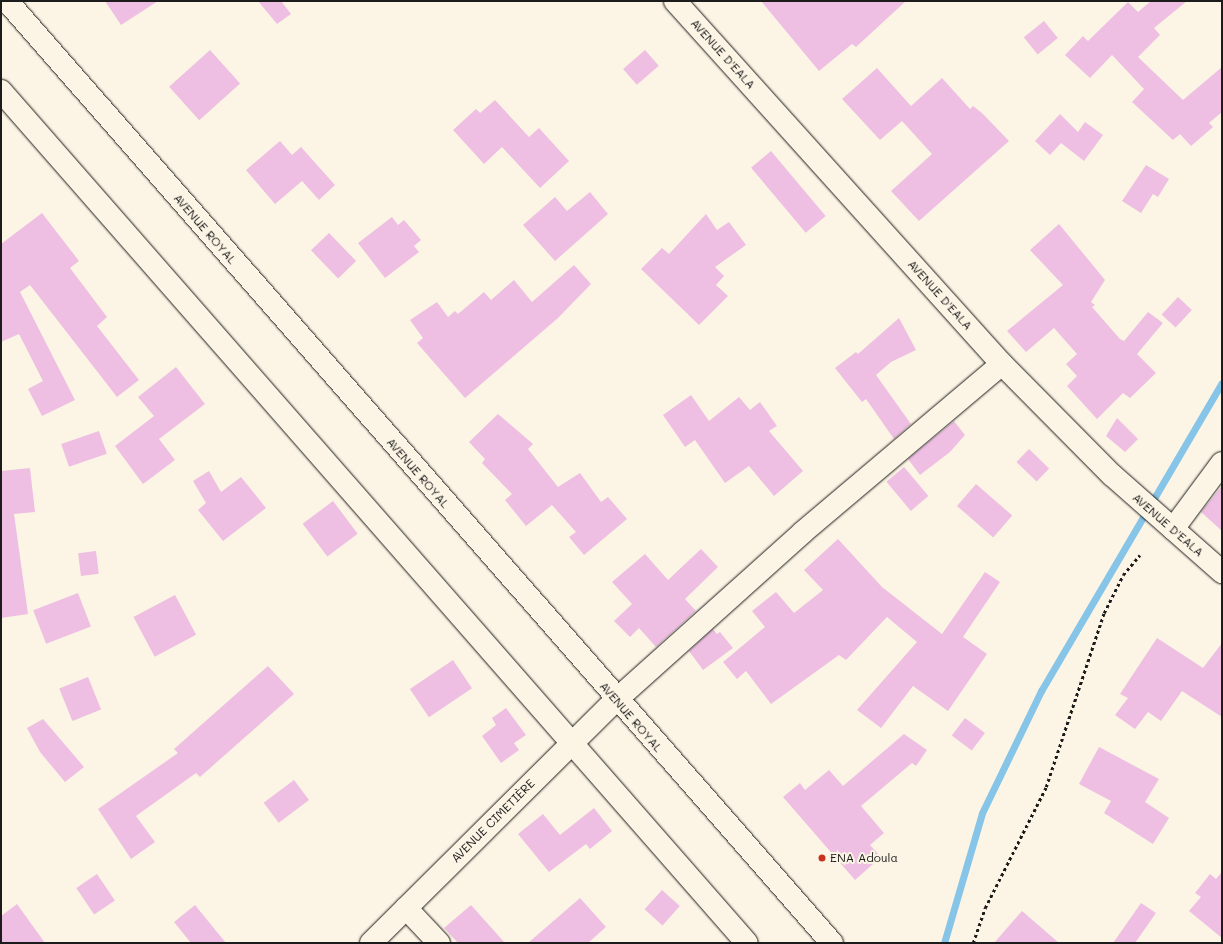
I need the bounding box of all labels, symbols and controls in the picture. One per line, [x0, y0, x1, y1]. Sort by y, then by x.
street label: AVENUE D'EALA [688, 16, 758, 92]
street label: AVENUE ROYAL [171, 191, 239, 267]
street label: AVENUE D'EALA [905, 257, 975, 333]
street label: AVENUE ROYAL [384, 435, 452, 511]
street label: AVENUE D'EALA [1130, 490, 1206, 560]
street label: AVENUE ROYAL [597, 679, 665, 755]
street label: AVENUE CIMETIÈRE [448, 776, 538, 866]
place label: ENA Adoula [830, 851, 898, 865]
marker: ENA Adoula [817, 853, 827, 863]

